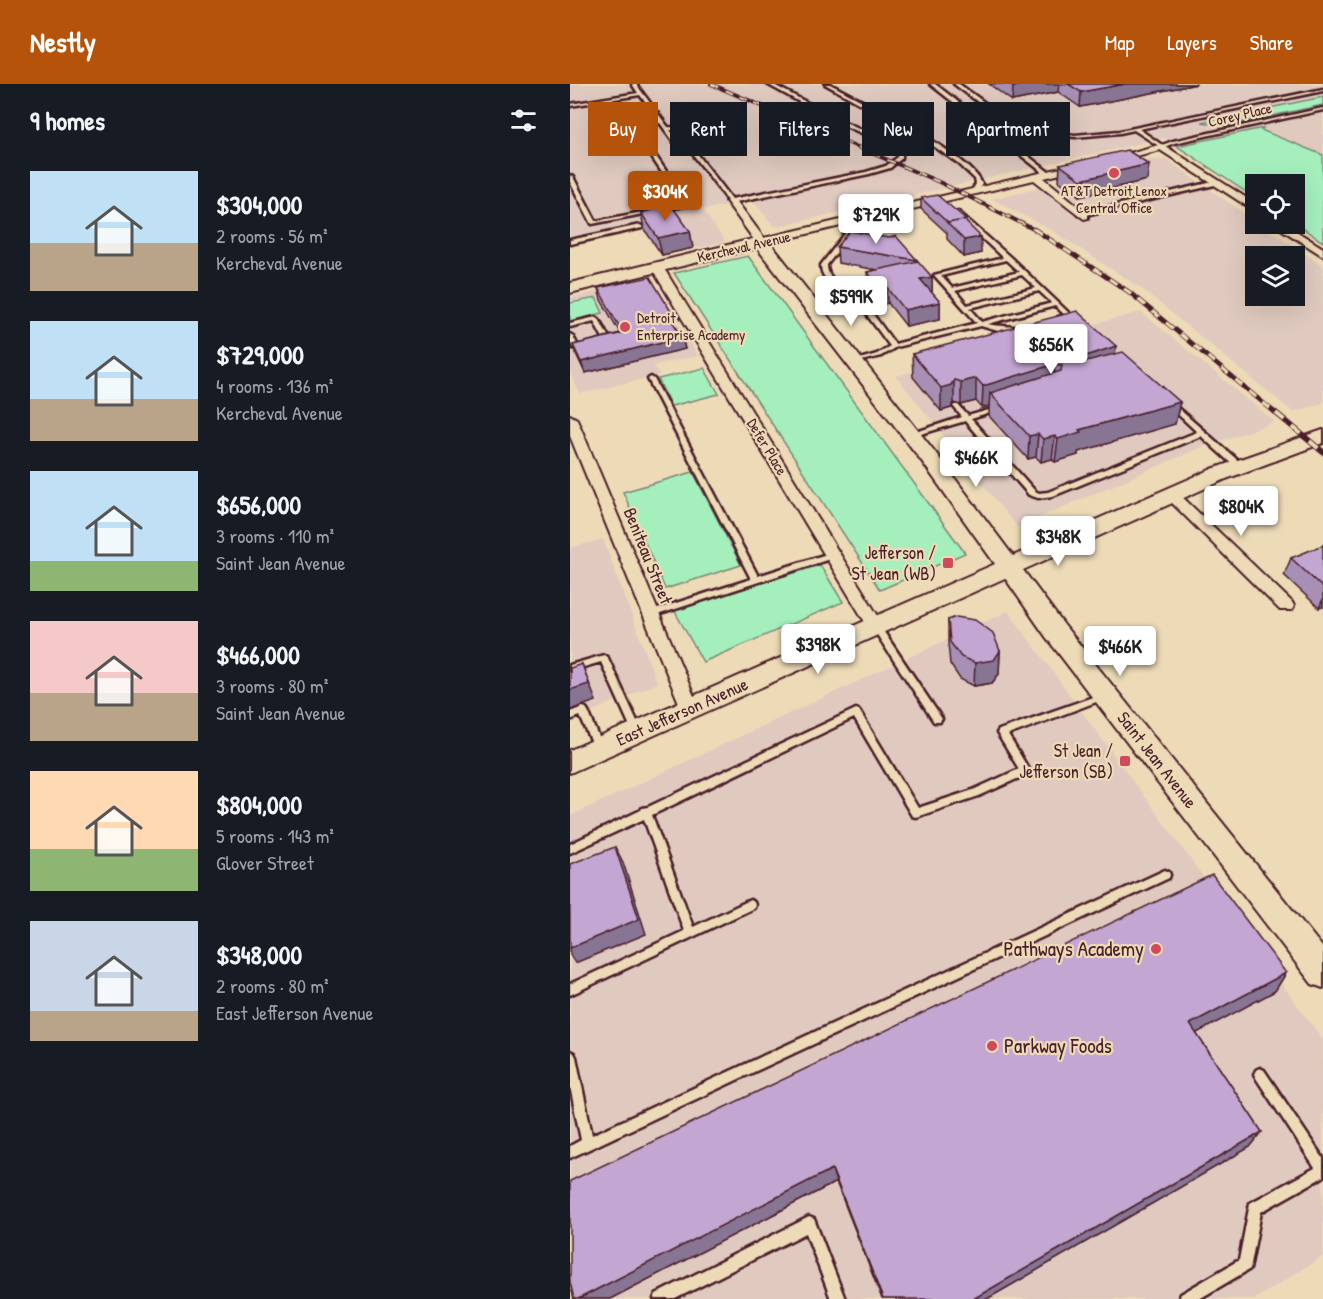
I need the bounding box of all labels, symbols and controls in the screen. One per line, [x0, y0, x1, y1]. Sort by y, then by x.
text: Nestly [30, 23, 96, 61]
text: Map [1105, 28, 1134, 57]
text: Layers [1167, 28, 1217, 57]
text: Share [1250, 28, 1293, 57]
street label: Corey Place [1206, 97, 1274, 132]
chip: Buy [588, 102, 658, 156]
chip: Rent [670, 102, 747, 156]
chip: Filters [759, 102, 850, 156]
chip: New [862, 102, 934, 156]
chip: Apartment [946, 102, 1070, 156]
text: 9 homes [30, 103, 105, 138]
icon: filters [507, 104, 540, 137]
marker: AT&T Detroit Lenox Central Office [1107, 166, 1121, 180]
pin: $304K [623, 171, 707, 222]
map controls [1245, 174, 1305, 306]
button: locate [1245, 174, 1305, 234]
text: $304K [642, 177, 688, 204]
place label: AT&T Detroit Lenox Central Office [1061, 180, 1167, 218]
text: $304,000 [216, 187, 302, 222]
pin: $729K [834, 194, 918, 245]
icon: home [78, 195, 150, 267]
text: $729K [852, 200, 900, 227]
text: 2 rooms · 56 m² [216, 222, 328, 249]
street label: Kercheval Avenue [695, 226, 793, 267]
button: layers [1245, 246, 1305, 306]
text: Kercheval Avenue [216, 249, 343, 276]
pin: $599K [809, 276, 893, 327]
text: $599K [829, 282, 873, 309]
place label: Detroit Enterprise Academy [637, 307, 745, 345]
marker: Detroit Enterprise Academy [618, 320, 632, 334]
pin: $656K [1009, 324, 1093, 375]
text: $656K [1028, 330, 1074, 357]
text: $729,000 [216, 337, 304, 372]
icon: home [78, 345, 150, 417]
text: 4 rooms · 136 m² [216, 372, 333, 399]
text: Kercheval Avenue [216, 399, 343, 426]
street label: Defer Place [742, 415, 793, 479]
pin: $466K [934, 437, 1018, 488]
text: $466K [954, 443, 998, 470]
pin: $804K [1199, 486, 1283, 537]
text: $656,000 [216, 487, 301, 522]
text: $804K [1218, 492, 1264, 519]
icon: home [78, 495, 150, 567]
street label: Beniteau Street [618, 504, 679, 609]
pin: $348K [1016, 516, 1100, 567]
text: 3 rooms · 110 m² [216, 522, 334, 549]
text: $348K [1035, 522, 1081, 549]
place label: Jefferson / St Jean (WB) [851, 540, 936, 586]
text: Saint Jean Avenue [216, 549, 346, 576]
marker: Jefferson / St Jean (WB) [941, 556, 955, 570]
pin: $398K [776, 624, 860, 675]
pin: $466K [1078, 626, 1162, 677]
text: $398K [795, 630, 841, 657]
text: $466K [1098, 632, 1142, 659]
text: $466,000 [216, 637, 300, 672]
icon: home [78, 645, 150, 717]
street label: East Jefferson Avenue [612, 671, 752, 752]
text: 3 rooms · 80 m² [216, 672, 328, 699]
text: Saint Jean Avenue [216, 699, 346, 726]
street label: Saint Jean Avenue [1112, 706, 1203, 813]
place label: St Jean / Jefferson (SB) [1019, 738, 1113, 784]
marker: St Jean / Jefferson (SB) [1118, 754, 1132, 768]
text: $804,000 [216, 787, 302, 822]
icon: home [78, 795, 150, 867]
text: 5 rooms · 143 m² [216, 822, 334, 849]
text: Glover Street [216, 849, 314, 876]
place label: Pathways Academy [1004, 934, 1144, 963]
text: $348,000 [216, 937, 302, 972]
marker: Pathways Academy [1149, 942, 1163, 956]
icon: home [78, 945, 150, 1017]
text: 2 rooms · 80 m² [216, 972, 329, 999]
text: East Jefferson Avenue [216, 999, 374, 1026]
place label: Parkway Foods [1004, 1031, 1112, 1060]
marker: Parkway Foods [985, 1039, 999, 1053]

